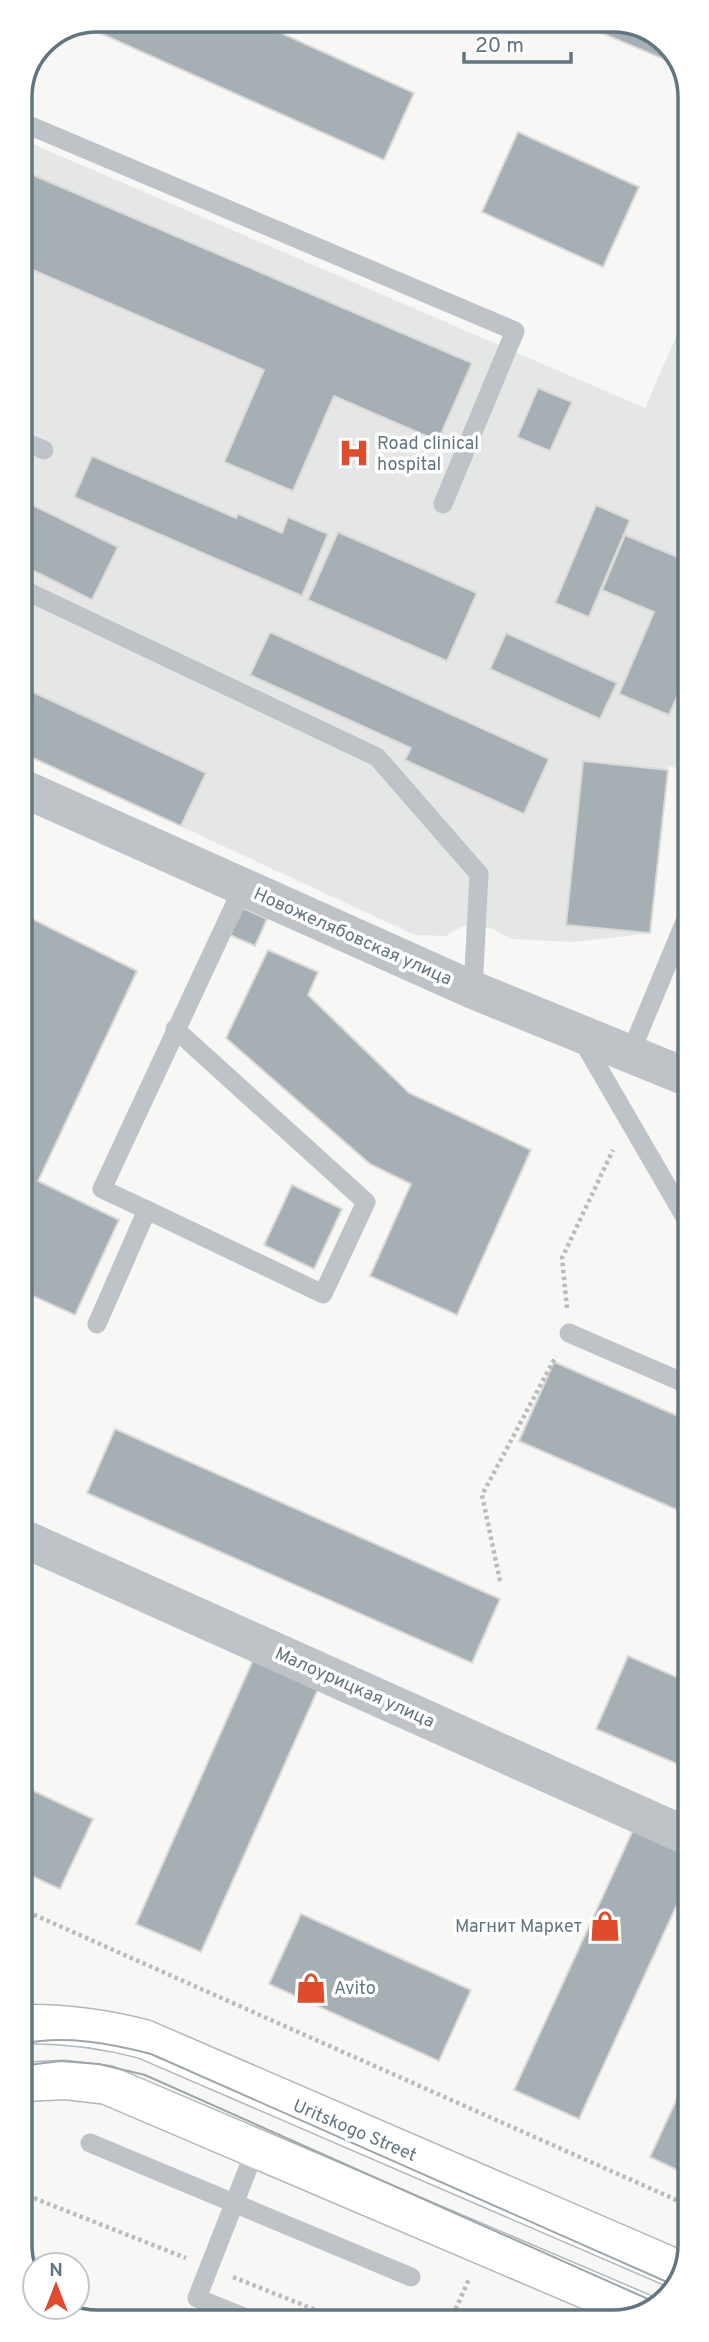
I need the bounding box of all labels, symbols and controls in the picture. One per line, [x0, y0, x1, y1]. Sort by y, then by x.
scale bar [464, 21, 571, 65]
text: 20 m [475, 33, 524, 60]
place label: Road clinical hospital [377, 433, 479, 477]
hospital icon: Road clinical hospital [337, 436, 371, 470]
street label: Новожелябовская улица [250, 883, 455, 991]
street label: Малоурицкая улица [271, 1643, 438, 1734]
shop icon: Магнит Маркет [588, 1909, 622, 1943]
place label: Магнит Маркет [455, 1916, 582, 1939]
shop icon: Avito [294, 1971, 328, 2005]
place label: Avito [334, 1978, 376, 2001]
street label: Uritskogo Street [289, 2095, 420, 2168]
north arrow [21, 2251, 91, 2321]
text: N [49, 2259, 63, 2283]

